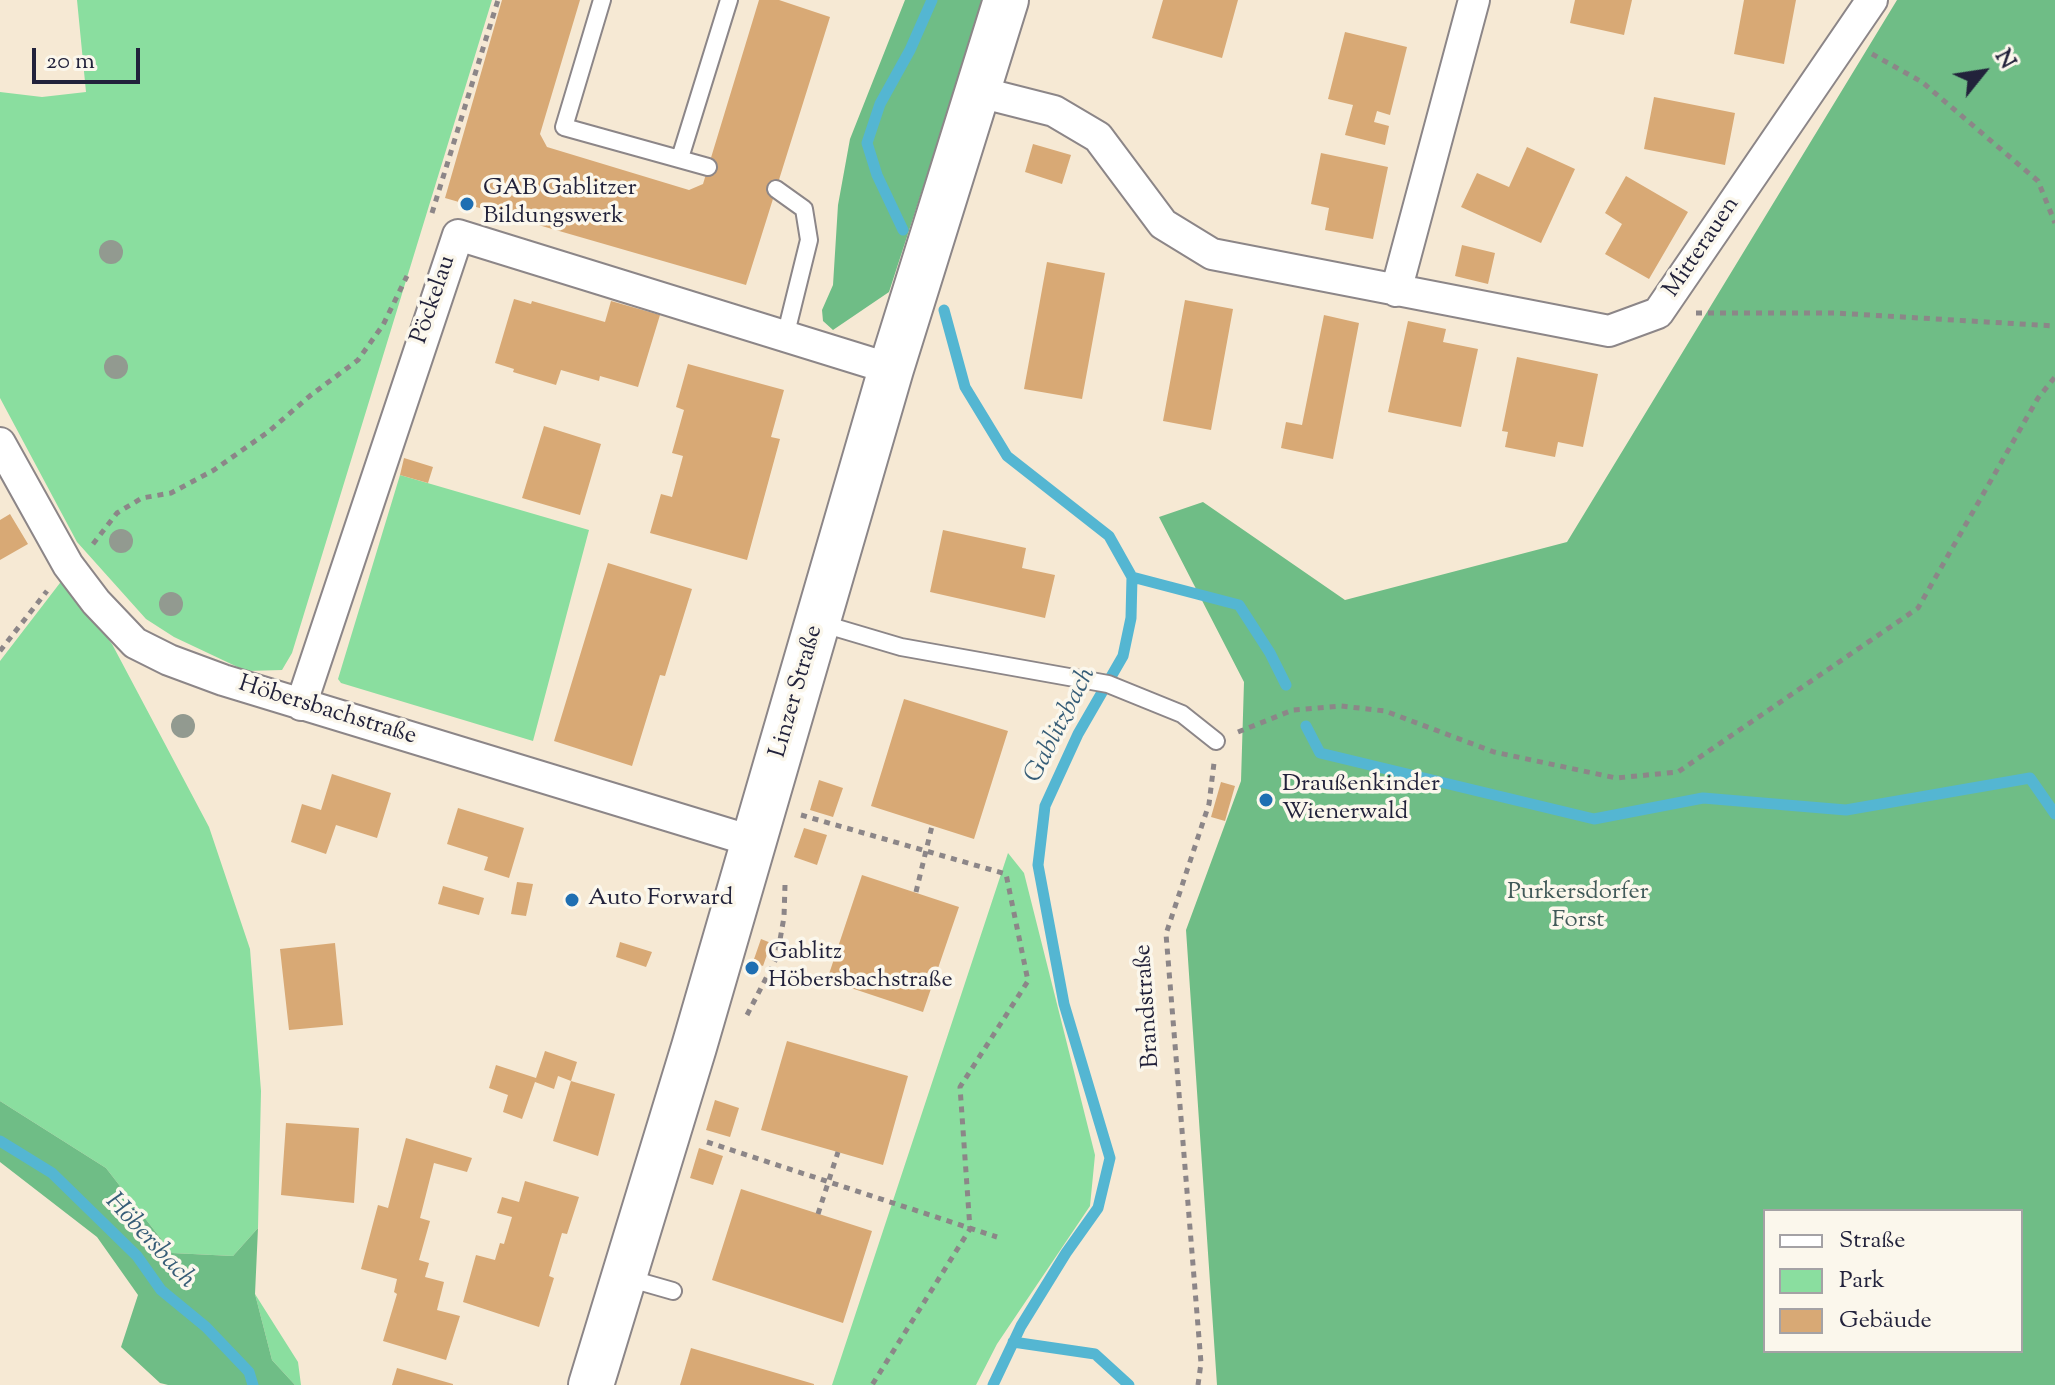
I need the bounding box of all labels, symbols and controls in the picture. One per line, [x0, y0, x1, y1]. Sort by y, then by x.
scale bar [36, 32, 144, 82]
north arrow [1943, 32, 2023, 112]
text: N [1986, 44, 2022, 76]
text: 20 m [46, 45, 95, 79]
place label: GAB Gablitzer Bildungswerk [483, 176, 637, 232]
street label: Mitterauen [1659, 192, 1747, 304]
marker: GAB Gablitzer Bildungswerk [458, 195, 476, 213]
street label: Pöckelau [407, 252, 463, 348]
street label: Linzer Straße [765, 623, 831, 761]
water label: Gablitzbach [1020, 663, 1104, 789]
street label: Höbersbachstraße [235, 671, 419, 753]
place label: Draußenkinder Wienerwald [1282, 772, 1440, 828]
marker: Draußenkinder Wienerwald [1257, 791, 1275, 809]
park label: Purkersdorfer Forst [1507, 880, 1649, 936]
place label: Auto Forward [588, 886, 733, 914]
marker: Auto Forward [563, 891, 581, 909]
place label: Gablitz Höbersbachstraße [768, 940, 953, 996]
street label: Brandstraße [1130, 943, 1168, 1069]
marker: Gablitz Höbersbachstraße [743, 959, 761, 977]
water label: Höbersbach [97, 1188, 201, 1296]
legend [1763, 1209, 2023, 1353]
text: Straße [1839, 1224, 1905, 1258]
text: Park [1839, 1264, 1885, 1298]
text: Gebäude [1839, 1304, 1932, 1338]

